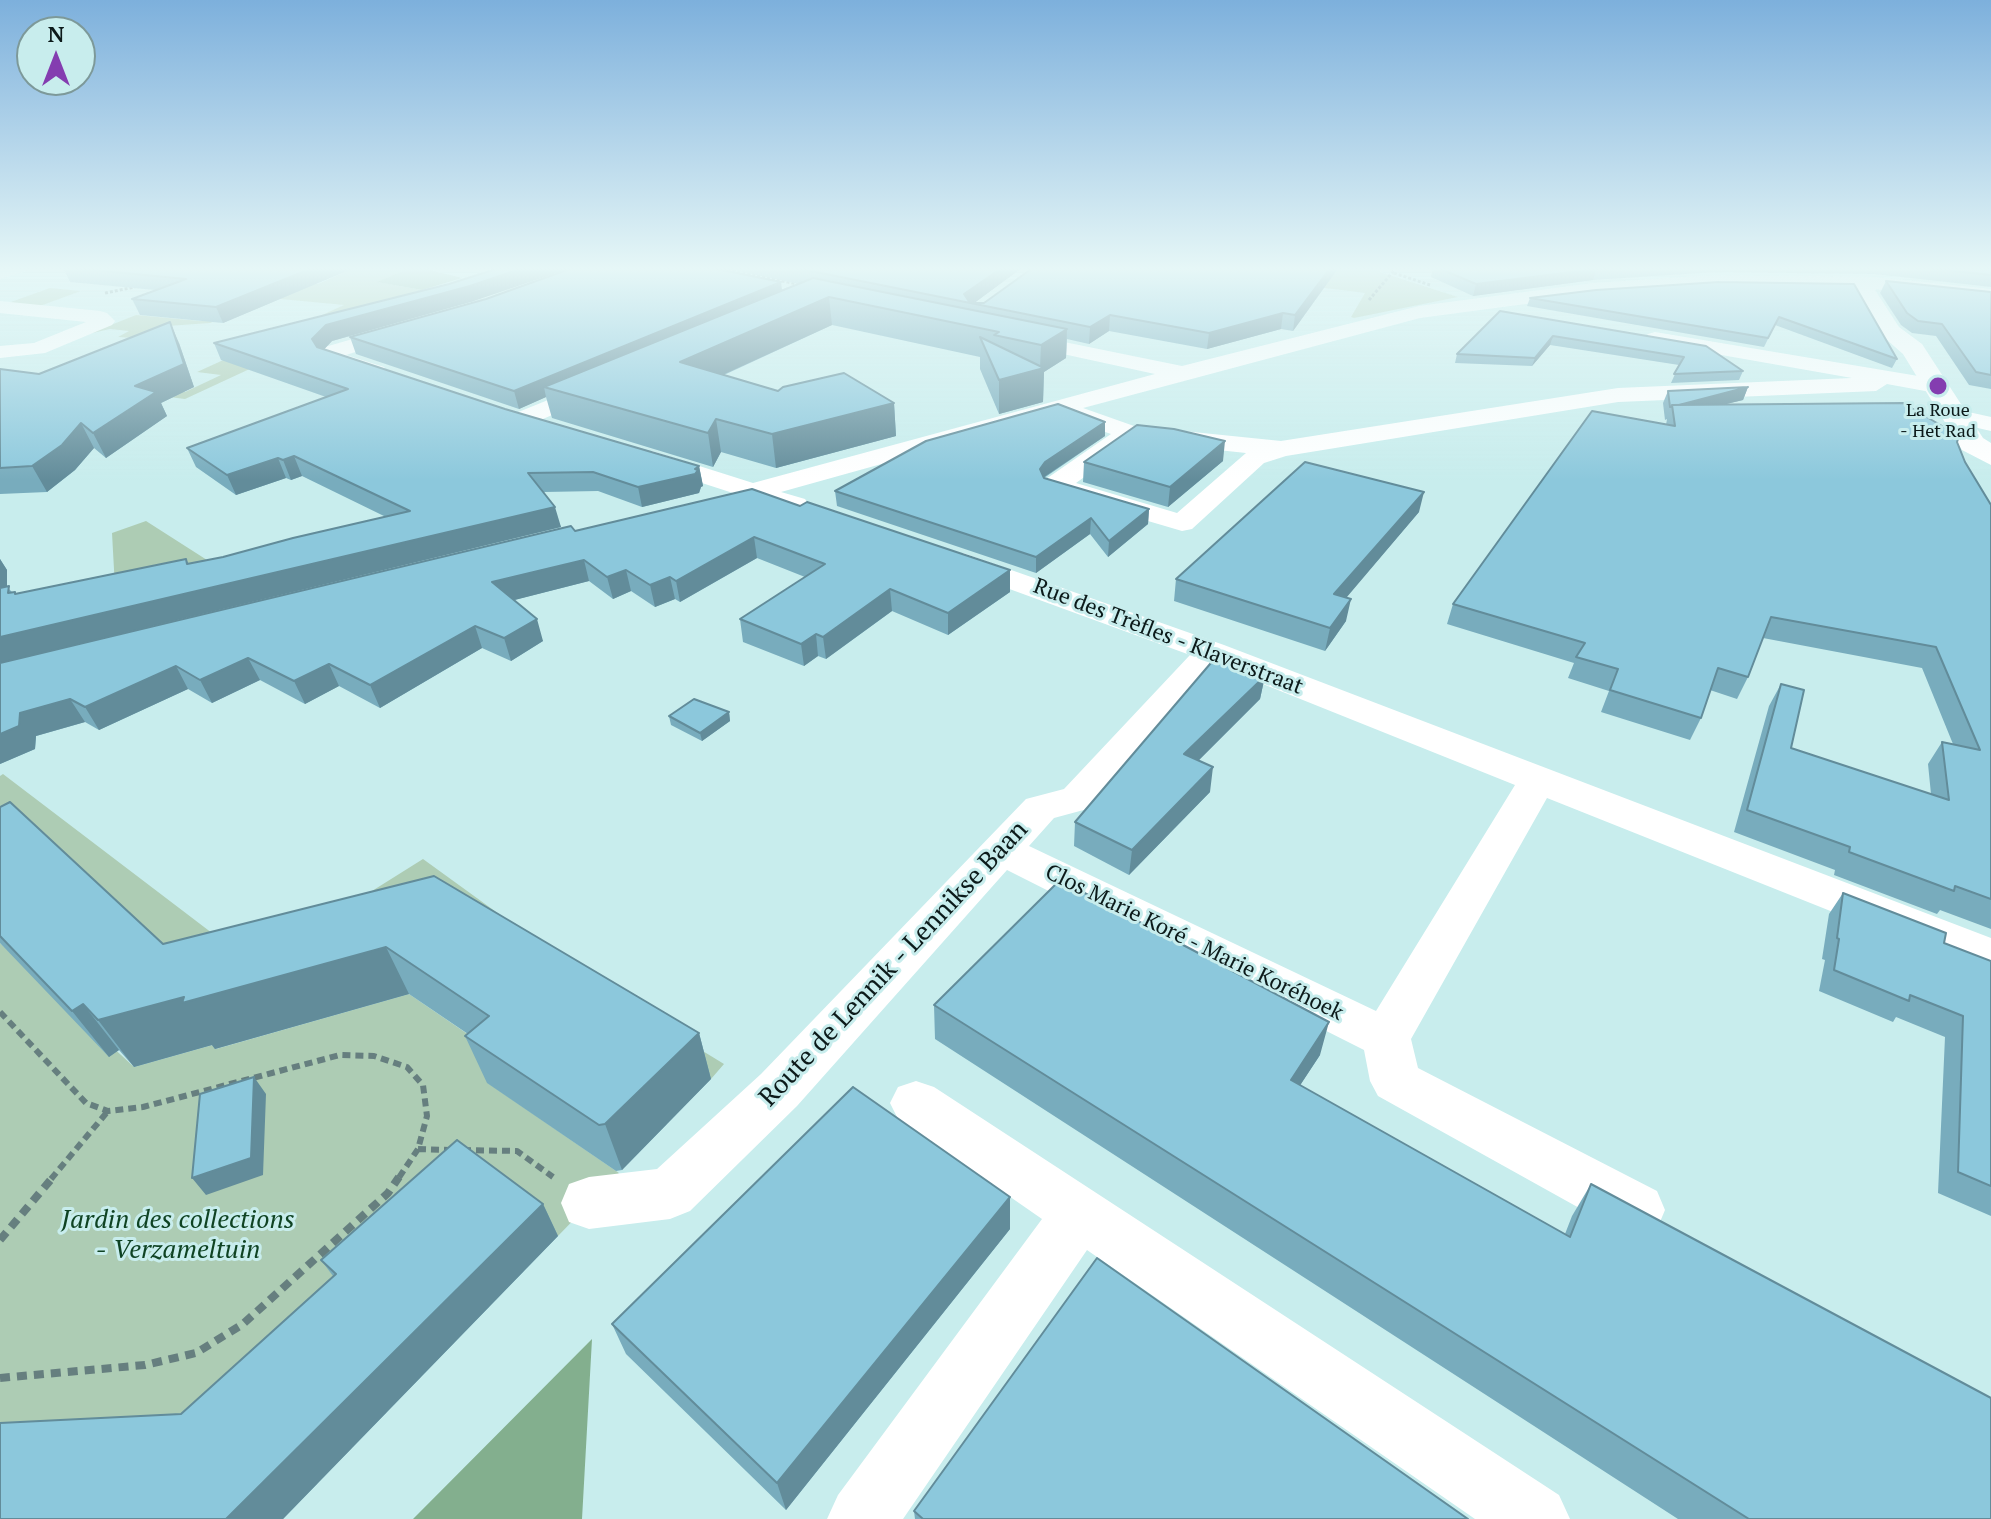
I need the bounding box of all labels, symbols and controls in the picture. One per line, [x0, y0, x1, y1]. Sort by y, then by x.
north arrow [16, 16, 96, 96]
text: N [48, 19, 64, 48]
marker: La Roue - Het Rad [1927, 375, 1949, 397]
place label: La Roue - Het Rad [1900, 400, 1976, 442]
street label: Rue des Trèfles - Klaverstraat [1030, 573, 1306, 701]
street label: Route de Lennik - Lennikse Baan [753, 815, 1035, 1113]
street label: Clos Marie Koré - Marie Koréhoek [1041, 859, 1347, 1027]
park label: Jardin des collections - Verzameltuin [61, 1205, 295, 1266]

